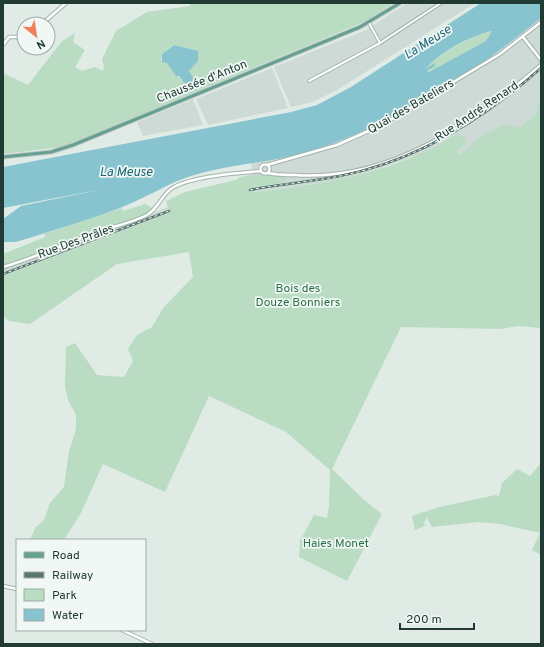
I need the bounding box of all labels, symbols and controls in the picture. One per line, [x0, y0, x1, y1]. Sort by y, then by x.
north arrow [16, 16, 56, 56]
water label: La Meuse [401, 22, 455, 64]
text: N [34, 36, 47, 52]
street label: Chaussée d'Anton [154, 57, 250, 107]
street label: Quai des Bateliers [365, 76, 457, 138]
street label: Rue André Renard [432, 78, 522, 146]
water label: La Meuse [100, 165, 153, 181]
street label: Rue Des Prâles [36, 221, 116, 263]
park label: Bois des Douze Bonniers [256, 281, 340, 311]
park label: Haies Monet [303, 536, 369, 552]
legend [16, 539, 146, 631]
text: Road [52, 548, 80, 564]
text: Railway [52, 568, 93, 584]
text: Park [52, 588, 77, 604]
scale bar [400, 605, 474, 631]
text: Water [52, 608, 84, 624]
text: 200 m [406, 612, 442, 628]

